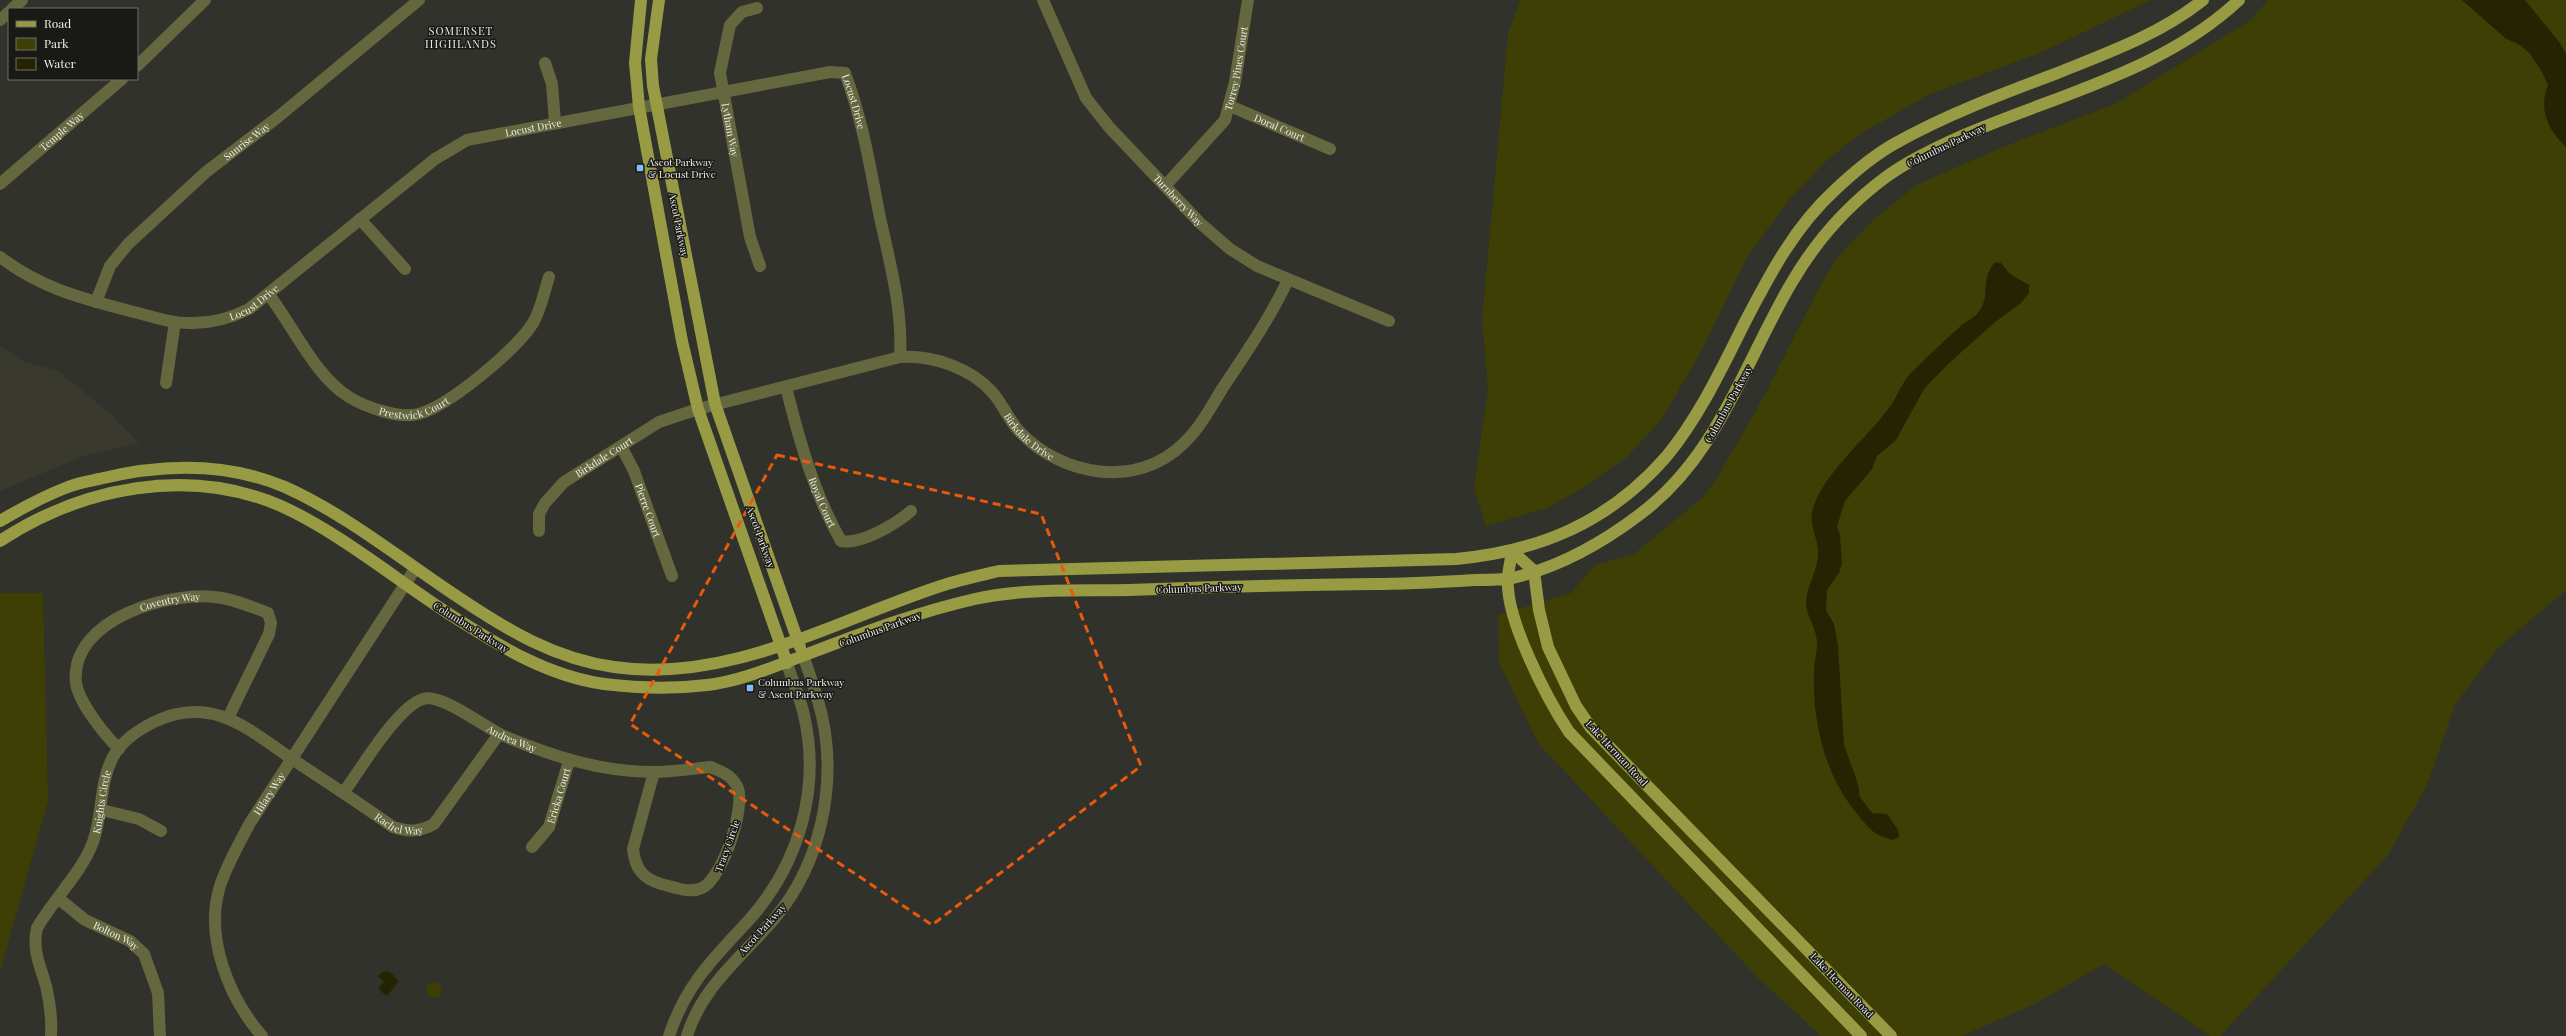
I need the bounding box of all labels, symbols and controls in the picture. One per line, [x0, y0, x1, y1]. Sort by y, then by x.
legend [8, 8, 138, 80]
text: Road [44, 15, 71, 31]
district label: SOMERSET HIGHLANDS [425, 23, 497, 51]
street label: Torrey Pines Court [1221, 25, 1251, 112]
text: Park [44, 35, 69, 51]
text: Water [43, 55, 77, 71]
street label: Locust Drive [839, 72, 869, 131]
street label: Lytham Way [719, 102, 742, 158]
street label: Temple Way [36, 108, 86, 154]
street label: Doral Court [1252, 110, 1307, 145]
street label: Locust Drive [504, 115, 563, 140]
street label: Sunrise Way [220, 119, 272, 163]
street label: Columbus Parkway [1904, 120, 1988, 170]
place label: Ascot Parkway & Locust Drive [647, 155, 716, 181]
marker: Ascot Parkway & Locust Drive [635, 163, 645, 173]
street label: Turnberry Way [1150, 171, 1207, 229]
street label: Ascot Parkway [666, 191, 692, 258]
street label: Locust Drive [227, 281, 281, 324]
street label: Columbus Parkway [1701, 363, 1755, 445]
street label: Prestwick Court [377, 393, 452, 422]
street label: Birkdale Drive [1001, 410, 1057, 463]
street label: Birkdale Court [572, 433, 636, 480]
street label: Royal Court [806, 475, 840, 530]
street label: Pierre Court [632, 481, 665, 540]
street label: Ascot Parkway [743, 503, 779, 570]
street label: Columbus Parkway [1156, 579, 1242, 597]
street label: Coventry Way [138, 589, 200, 614]
street label: Columbus Parkway [431, 598, 511, 656]
street label: Columbus Parkway [837, 608, 923, 650]
place label: Columbus Parkway & Ascot Parkway [758, 675, 844, 701]
marker: Columbus Parkway & Ascot Parkway [745, 683, 755, 693]
street label: Lake Herman Road [1583, 717, 1651, 789]
street label: Andrea Way [484, 721, 539, 755]
street label: Ericka Court [543, 766, 574, 825]
street label: Knights Circle [89, 768, 114, 835]
street label: Hilary Way [250, 770, 288, 818]
street label: Rachel Way [372, 809, 424, 838]
street label: Tracy Circle [711, 818, 743, 874]
street label: Ascot Parkway [734, 900, 789, 959]
street label: Bolton Way [91, 918, 143, 953]
street label: Lake Herman Road [1807, 949, 1877, 1021]

